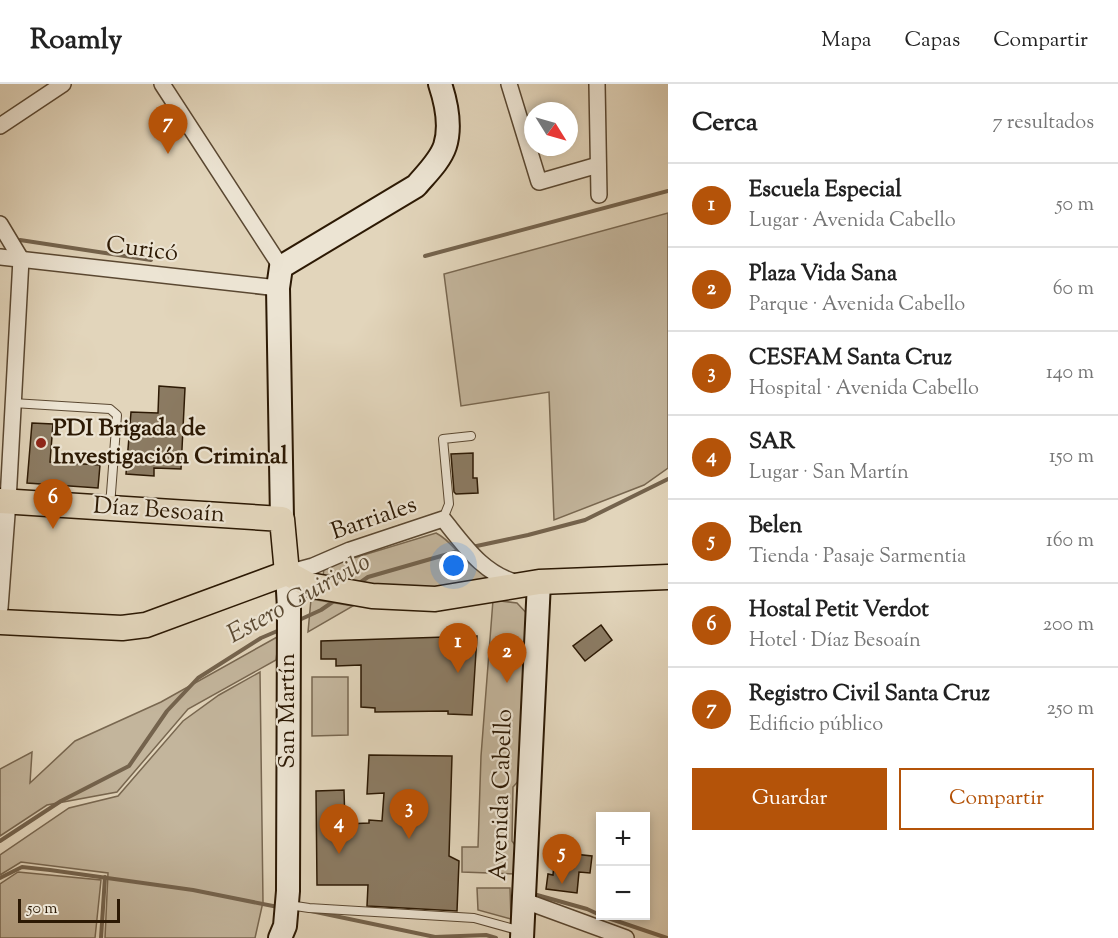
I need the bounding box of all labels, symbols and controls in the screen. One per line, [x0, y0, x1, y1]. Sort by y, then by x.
text: Roamly [30, 21, 122, 61]
text: Mapa [821, 26, 871, 56]
text: Capas [904, 26, 960, 56]
text: Compartir [993, 26, 1088, 56]
north arrow [524, 102, 578, 156]
pin: 7 [148, 104, 188, 154]
text: Cerca [692, 105, 758, 142]
text: 7 resultados [992, 109, 1094, 138]
text: Escuela Especial [749, 175, 902, 207]
text: 1 [708, 191, 715, 220]
text: 50 m [1056, 191, 1094, 220]
text: Lugar · Avenida Cabello [749, 207, 956, 236]
street label: Curicó [104, 229, 180, 271]
text: Plaza Vida Sana [749, 259, 897, 291]
text: 2 [707, 275, 716, 304]
text: 60 m [1053, 275, 1094, 304]
text: Parque · Avenida Cabello [749, 291, 965, 320]
text: CESFAM Santa Cruz [749, 343, 952, 375]
text: 3 [707, 359, 716, 388]
text: 140 m [1046, 359, 1094, 388]
text: Hospital · Avenida Cabello [749, 375, 979, 404]
place label: PDI Brigada de Investigación Criminal [53, 412, 288, 474]
text: SAR [749, 427, 795, 459]
marker: PDI Brigada de Investigación Criminal [34, 436, 48, 450]
text: 4 [706, 443, 717, 472]
text: 150 m [1049, 443, 1094, 472]
text: Lugar · San Martín [749, 459, 909, 488]
pin: 6 [34, 480, 72, 529]
street label: Barriales [326, 488, 422, 550]
street label: Díaz Besoaín [92, 489, 226, 533]
text: Belen [749, 511, 802, 543]
text: 5 [708, 527, 715, 556]
text: 160 m [1046, 527, 1094, 556]
text: Tienda · Pasaje Sarmentia [749, 543, 966, 572]
water label: Estero Guirivilo [220, 544, 378, 654]
your location [439, 551, 468, 580]
text: Hostal Petit Verdot [749, 595, 929, 627]
text: 6 [707, 611, 716, 640]
text: 200 m [1043, 611, 1094, 640]
pin: 1 [438, 624, 478, 673]
text: Hotel · Díaz Besoaín [749, 627, 921, 656]
pin: 2 [488, 634, 526, 683]
street label: San Martín [271, 653, 305, 769]
text: Registro Civil Santa Cruz [749, 679, 990, 711]
text: 7 [706, 695, 717, 724]
text: 250 m [1046, 695, 1094, 724]
street label: Avenida Cabello [482, 708, 522, 882]
text: Edificio público [749, 711, 883, 740]
button: Guardar [692, 768, 887, 830]
button: Compartir [899, 768, 1094, 830]
pin: 3 [390, 790, 428, 839]
pin: 4 [320, 804, 358, 854]
map controls [596, 812, 650, 920]
button: + [596, 812, 650, 866]
pin: 5 [542, 834, 582, 884]
button: − [596, 866, 650, 920]
scale bar [18, 896, 120, 924]
text: 50 m [27, 898, 58, 921]

